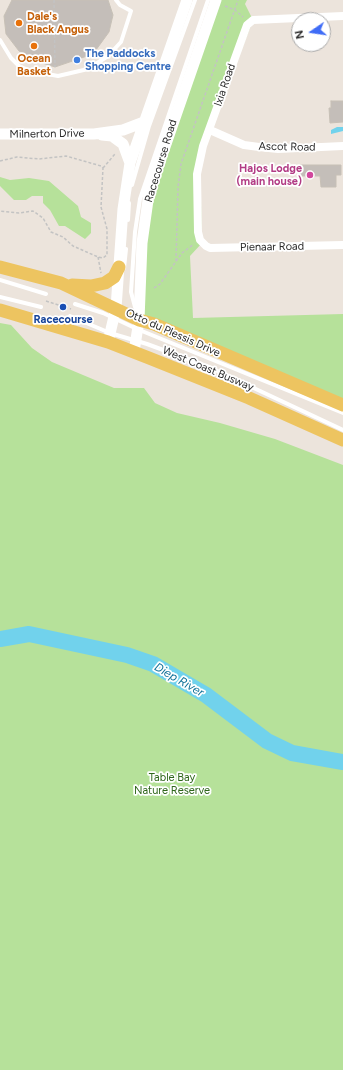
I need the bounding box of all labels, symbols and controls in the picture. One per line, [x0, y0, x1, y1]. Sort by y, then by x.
place label: Dale's Black Angus [27, 10, 89, 36]
north arrow [291, 12, 331, 52]
marker: Dale's Black Angus [14, 18, 24, 28]
text: N [293, 29, 307, 40]
marker: Ocean Basket [29, 41, 39, 51]
place label: The Paddocks Shopping Centre [85, 47, 171, 73]
place label: Ocean Basket [17, 52, 51, 78]
marker: The Paddocks Shopping Centre [72, 55, 82, 65]
street label: Ixia Road [212, 62, 238, 108]
street label: Racecourse Road [142, 118, 180, 204]
street label: Milnerton Drive [9, 127, 85, 141]
street label: Ascot Road [258, 140, 316, 154]
place label: Hajos Lodge (main house) [236, 162, 302, 188]
marker: Hajos Lodge (main house) [305, 170, 315, 180]
street label: Pienaar Road [240, 240, 304, 254]
marker: Racecourse [58, 302, 68, 312]
street label: Otto du Plessis Drive [124, 306, 222, 360]
place label: Racecourse [33, 313, 93, 327]
street label: West Coast Busway [160, 344, 256, 394]
water label: Diep River [152, 660, 206, 700]
park label: Table Bay Nature Reserve [134, 771, 210, 797]

